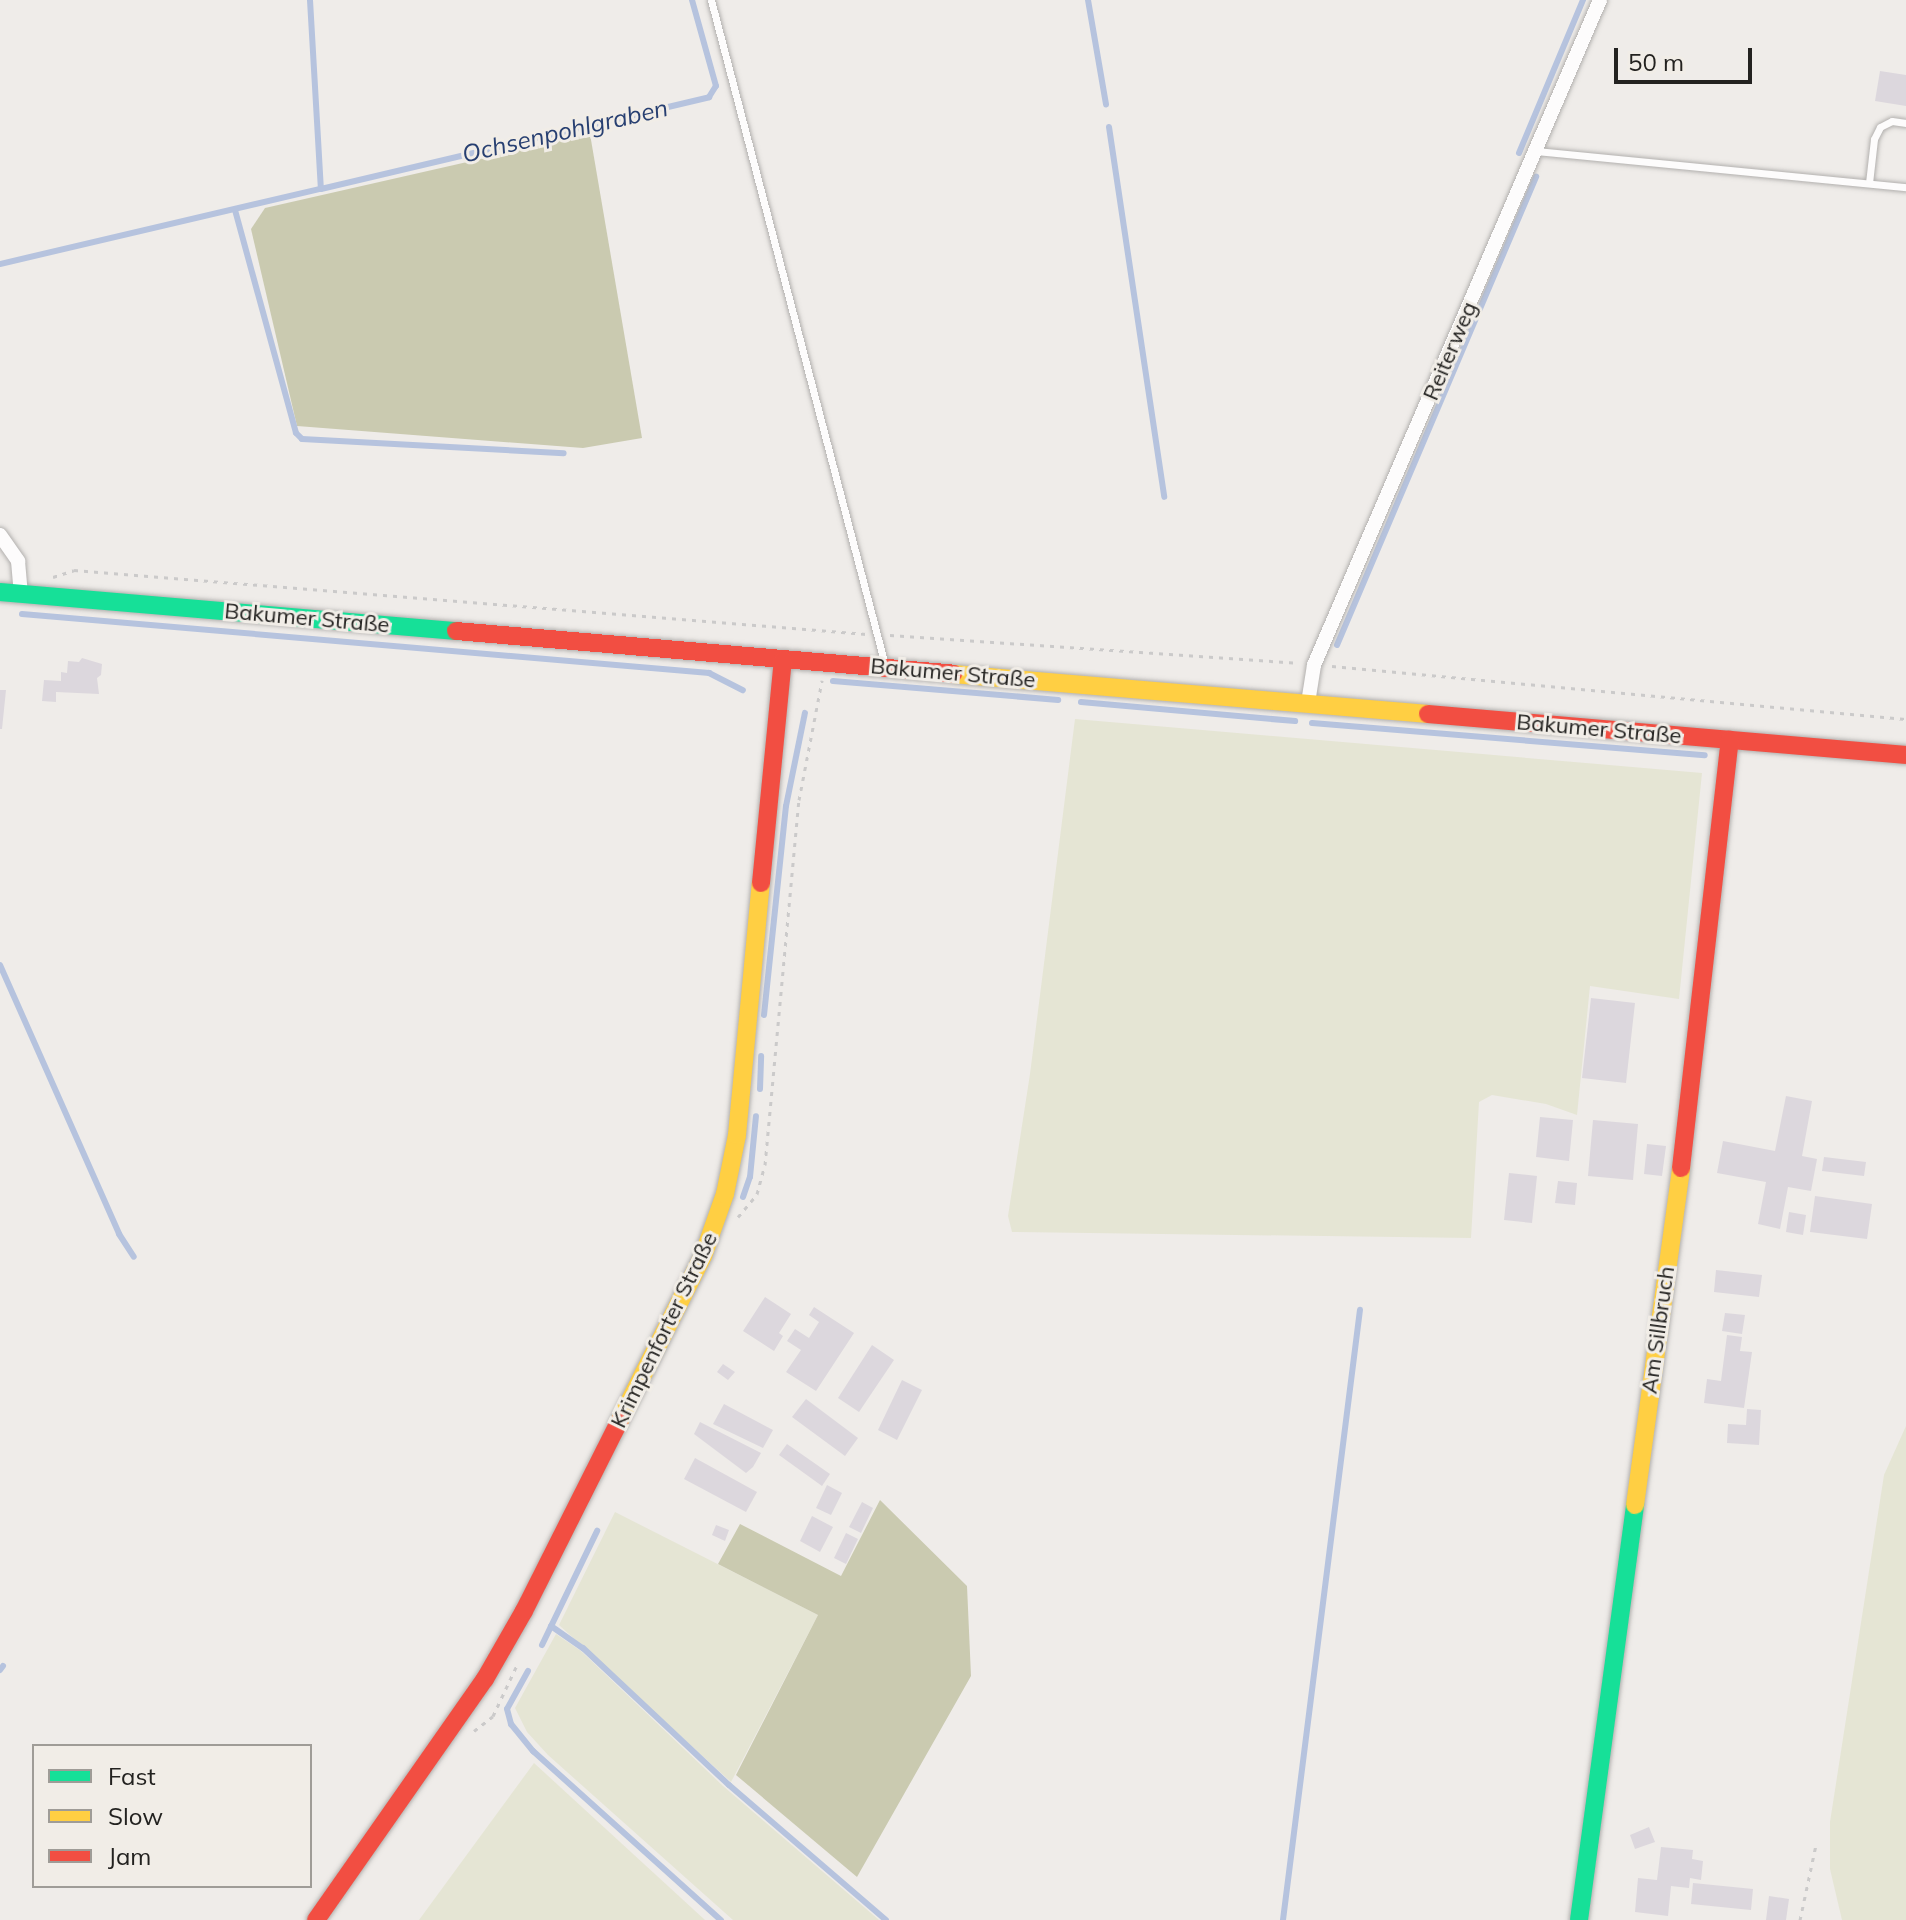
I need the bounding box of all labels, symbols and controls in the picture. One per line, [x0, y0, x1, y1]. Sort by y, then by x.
scale bar [1618, 32, 1756, 82]
text: 50 m [1628, 47, 1684, 77]
water label: Ochsenpohlgraben [459, 93, 671, 169]
street label: Reiterweg [1417, 298, 1483, 404]
street label: Bakumer Straße [223, 598, 391, 638]
street label: Bakumer Straße [869, 653, 1037, 693]
street label: Bakumer Straße [1515, 709, 1683, 749]
street label: Krimpenforter Straße [605, 1228, 723, 1432]
street label: Am Sillbruch [1636, 1265, 1680, 1395]
legend [32, 1744, 312, 1888]
text: Fast [108, 1761, 156, 1791]
text: Slow [108, 1801, 163, 1831]
text: Jam [108, 1841, 151, 1871]

